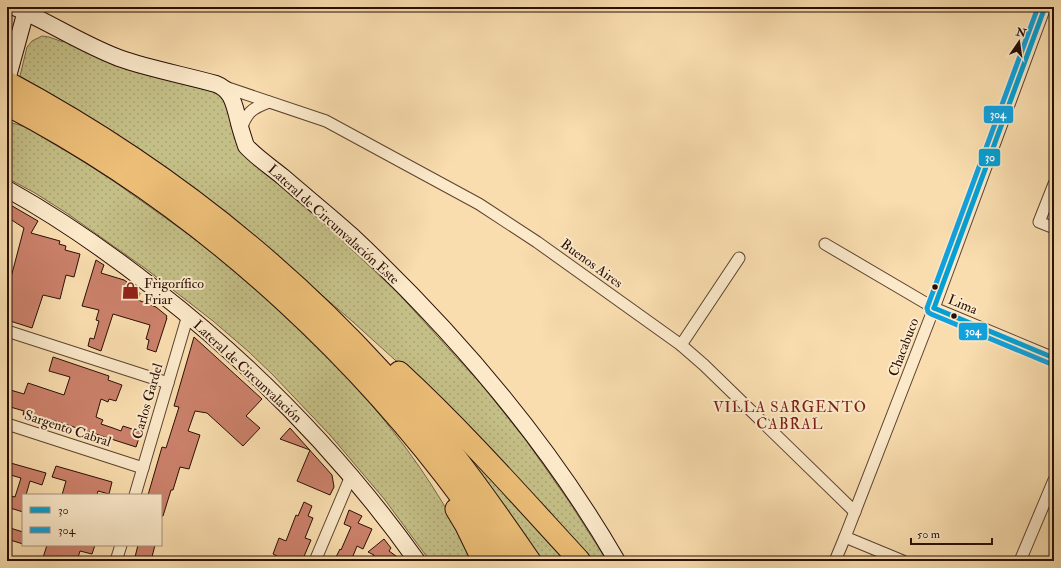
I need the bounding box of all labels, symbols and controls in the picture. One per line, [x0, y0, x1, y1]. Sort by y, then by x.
north arrow [999, 22, 1039, 62]
text: N [1014, 25, 1029, 40]
line badge: 304 [983, 105, 1014, 124]
text: 304 [990, 108, 1007, 122]
line badge: 30 [978, 148, 1001, 167]
text: 30 [985, 151, 995, 164]
street label: Lateral de Circunvalación Este [264, 161, 403, 288]
street label: Buenos Aires [557, 235, 626, 292]
place label: Frigorífico Friar [144, 275, 204, 308]
shop icon: Frigorífico Friar [121, 281, 141, 301]
unlabelled marker [930, 282, 940, 292]
street label: Lima [945, 291, 980, 318]
unlabelled marker [949, 311, 959, 321]
street label: Chacabuco [885, 315, 922, 379]
street label: Lateral de Circunvalación [190, 316, 306, 426]
line badge: 304 [958, 322, 988, 341]
text: 304 [965, 325, 982, 339]
street label: Carlos Gardel [129, 361, 167, 441]
district label: VILLA SARGENTO CABRAL [713, 398, 867, 434]
street label: Sargento Cabral [22, 406, 114, 451]
legend [22, 494, 162, 546]
text: 30 [58, 503, 69, 518]
scale bar [911, 520, 992, 546]
text: 304 [58, 523, 76, 538]
text: 50 m [917, 527, 941, 542]

